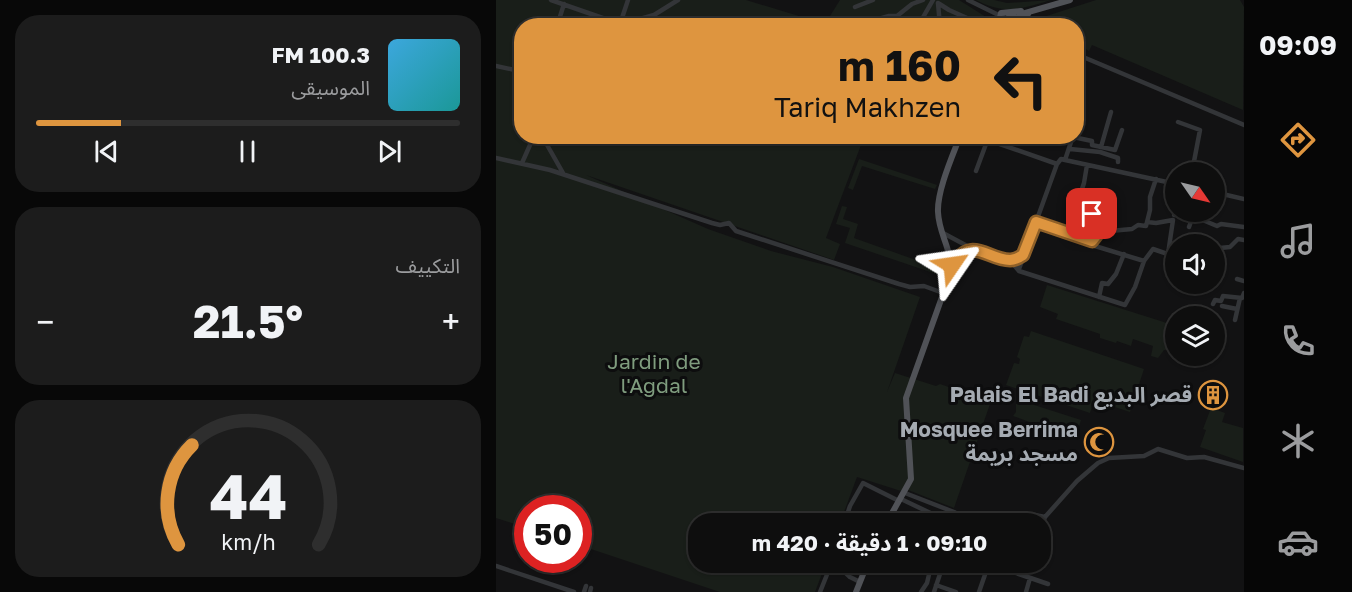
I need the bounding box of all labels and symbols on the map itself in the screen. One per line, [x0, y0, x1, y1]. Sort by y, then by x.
north arrow [1165, 162, 1225, 222]
pin [1066, 188, 1117, 239]
position arrow [920, 233, 984, 297]
park label: Jardin de l'Agdal [607, 348, 701, 398]
building icon: Palais El Badi قصر البديع [1197, 379, 1229, 411]
place label: Palais El Badi قصر البديع [950, 381, 1192, 410]
place label: Mosquee Berrima مسجد بريمة [900, 416, 1078, 466]
mosque icon: Mosquee Berrima مسجد بريمة [1083, 426, 1115, 458]
speed limit sign: 50 [514, 495, 592, 573]

